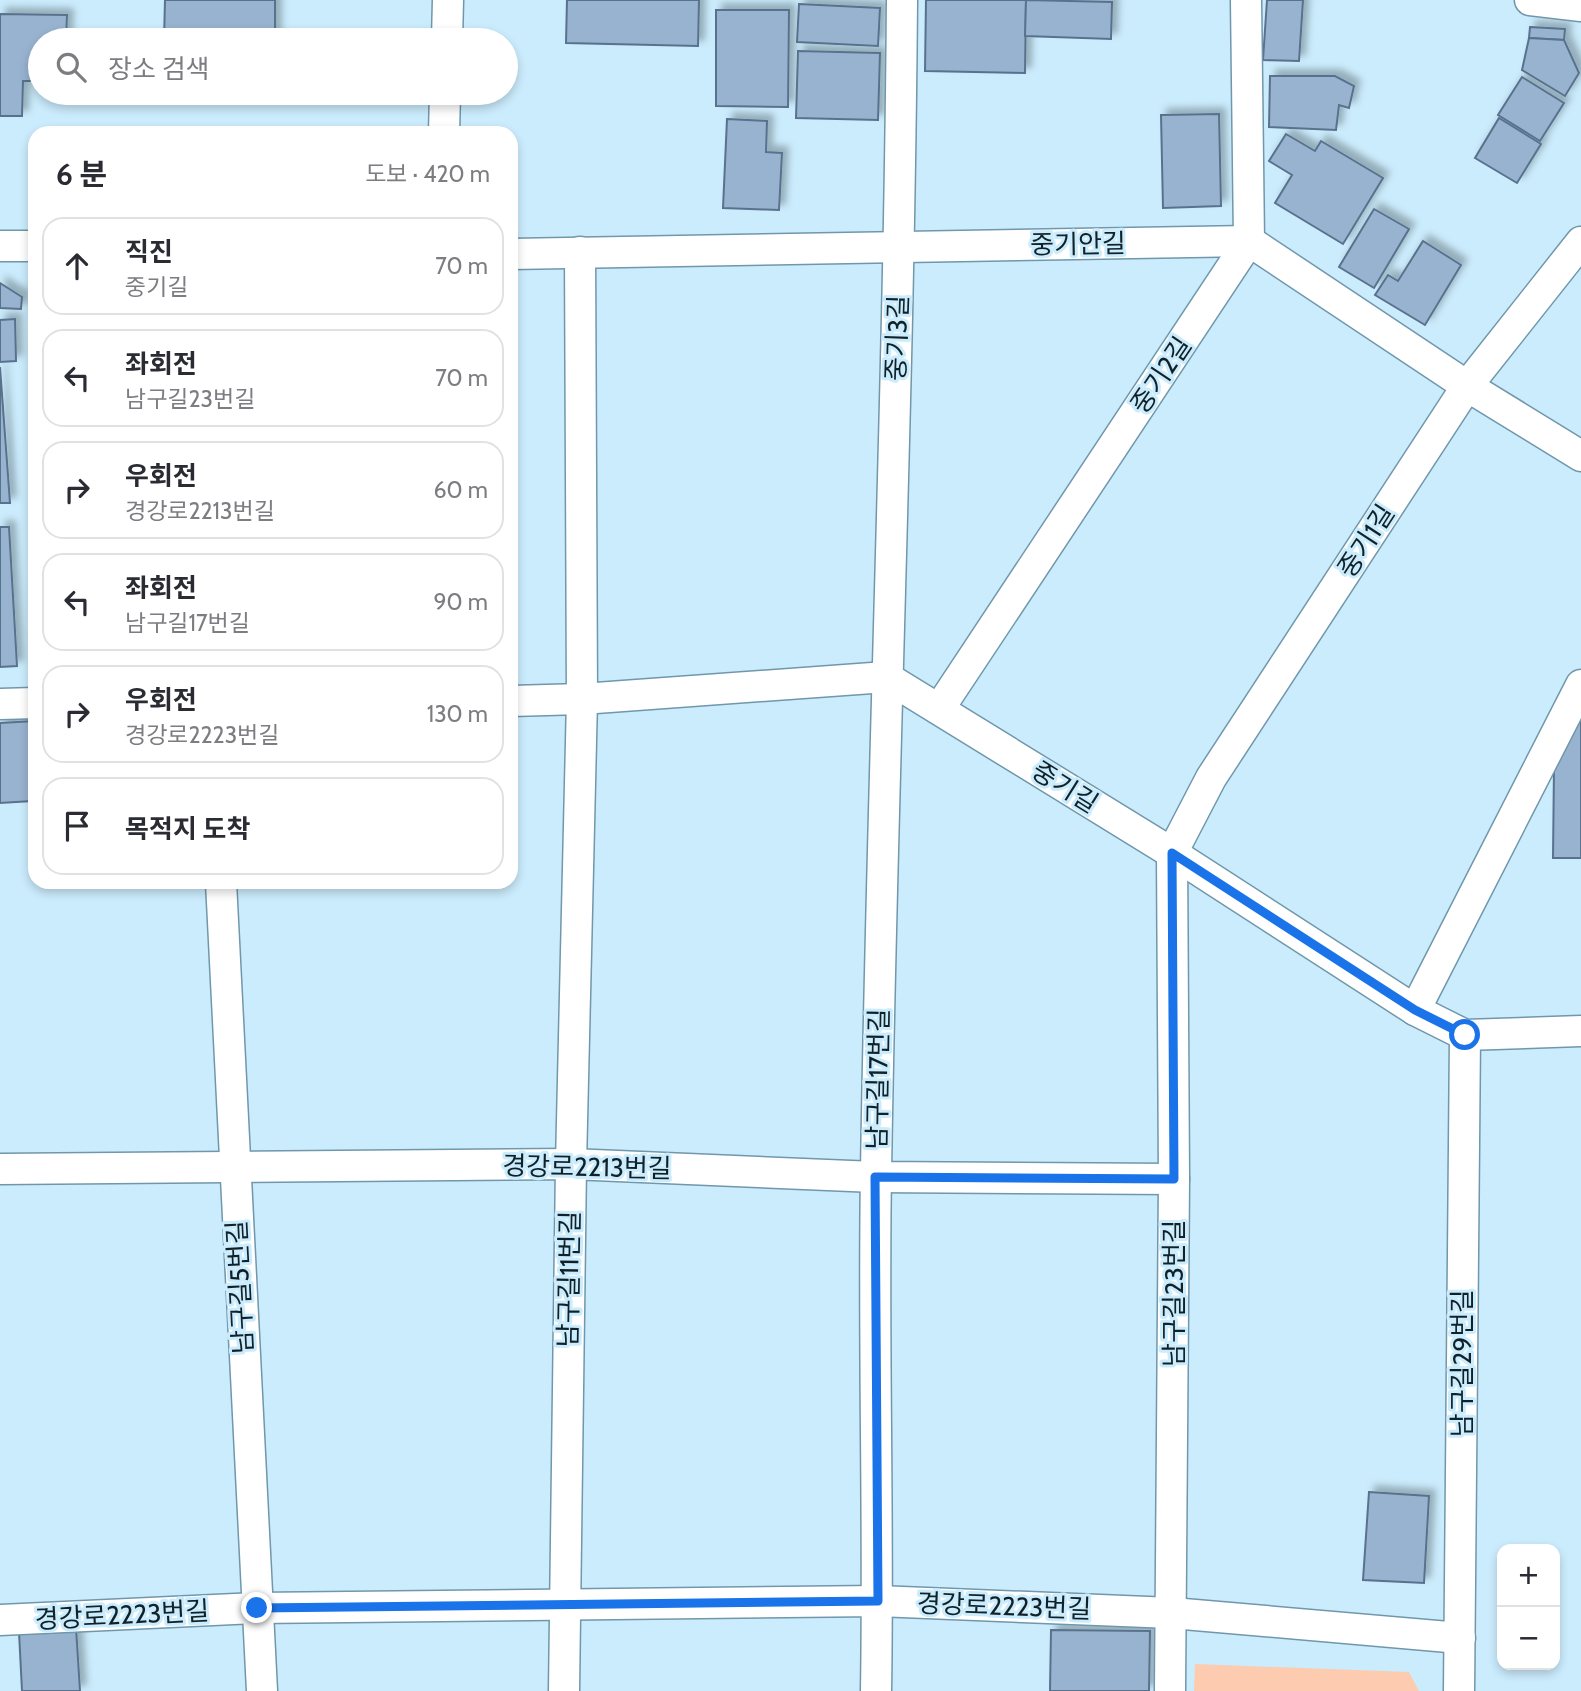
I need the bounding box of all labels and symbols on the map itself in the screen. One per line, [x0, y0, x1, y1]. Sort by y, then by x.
street label: 중기안길 [1030, 227, 1126, 261]
street label: 중기3길 [880, 295, 914, 381]
street label: 중기2길 [1124, 331, 1198, 419]
street label: 중기1길 [1331, 499, 1401, 583]
street label: 중기길 [1026, 754, 1104, 820]
street label: 남구길17번길 [861, 1008, 895, 1150]
route start [1449, 1019, 1480, 1050]
street label: 경강로2213번길 [502, 1150, 672, 1184]
street label: 남구길11번길 [552, 1210, 586, 1348]
street label: 남구길5번길 [221, 1219, 259, 1355]
street label: 남구길23번길 [1158, 1219, 1190, 1367]
street label: 남구길29번길 [1446, 1289, 1478, 1437]
street label: 경강로2223번길 [916, 1587, 1092, 1625]
route end [241, 1592, 272, 1623]
street label: 경강로2223번길 [34, 1594, 210, 1636]

